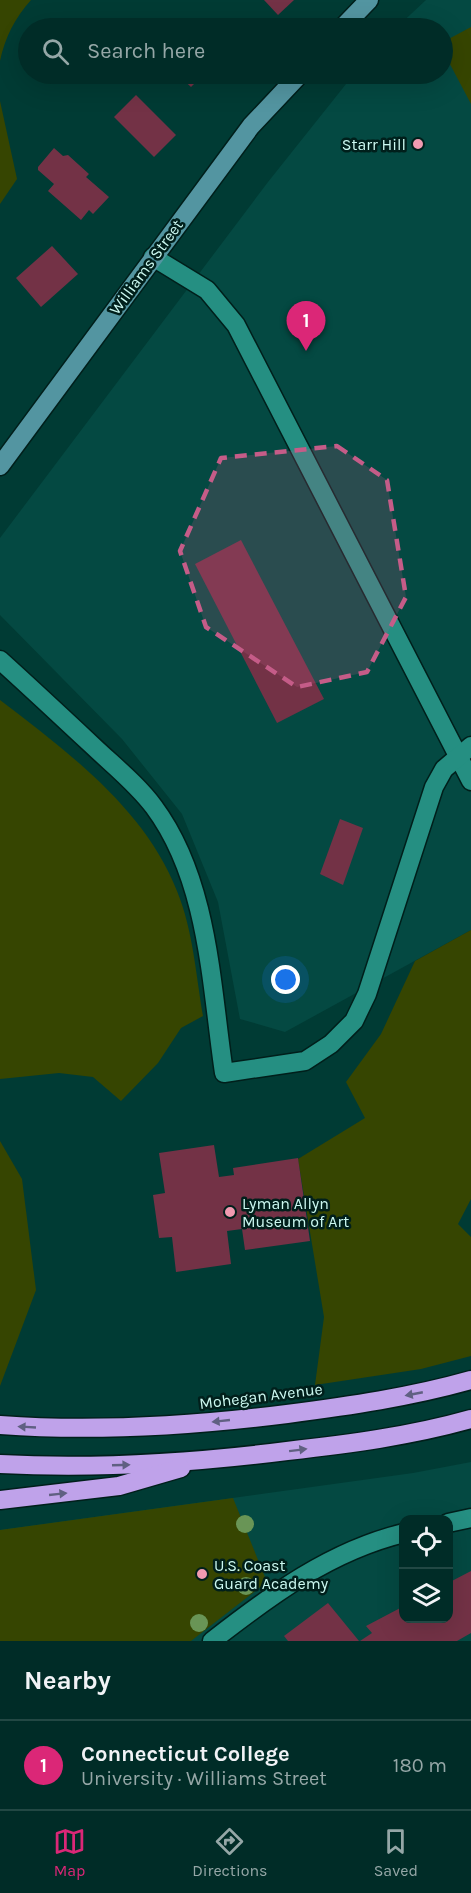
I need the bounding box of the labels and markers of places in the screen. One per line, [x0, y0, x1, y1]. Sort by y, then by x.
place label: Starr Hill [342, 135, 406, 154]
marker: Starr Hill [411, 137, 425, 151]
pin: 1 [286, 302, 326, 351]
place label: Lyman Allyn Museum of Art [242, 1194, 349, 1231]
marker: Lyman Allyn Museum of Art [223, 1205, 237, 1219]
place label: U.S. Coast Guard Academy [214, 1556, 329, 1593]
marker: U.S. Coast Guard Academy [195, 1567, 209, 1581]

